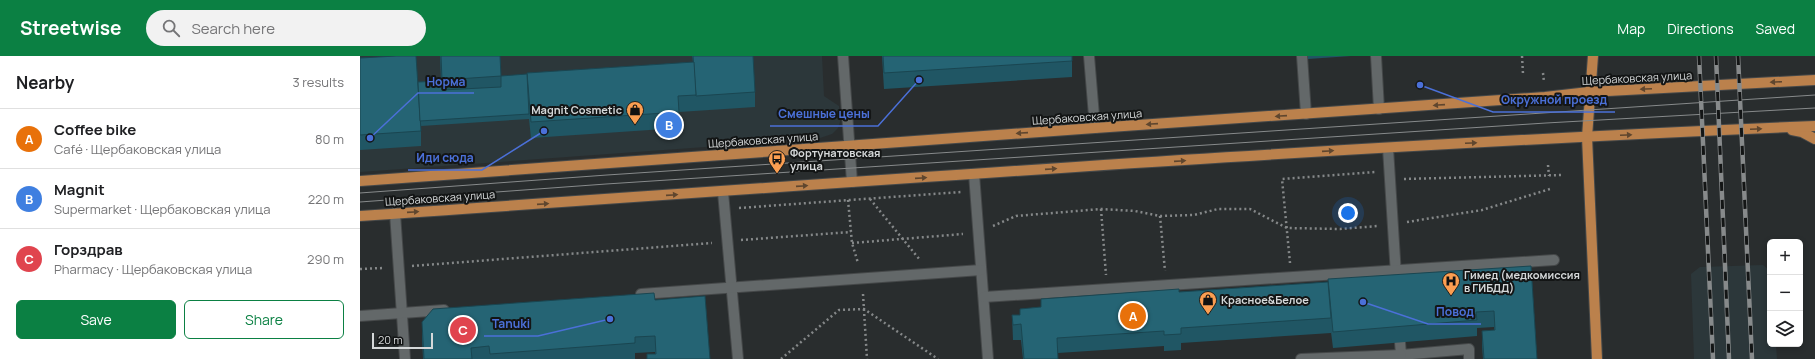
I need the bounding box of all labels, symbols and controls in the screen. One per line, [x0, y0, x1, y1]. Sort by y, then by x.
search box [146, 10, 426, 46]
text: Streetwise [20, 15, 122, 41]
icon: search [160, 17, 182, 39]
text: Search here [192, 18, 275, 39]
text: Map [1617, 19, 1645, 38]
text: Directions [1667, 19, 1734, 38]
text: Saved [1756, 19, 1795, 38]
street label: Щербаковская улица [1581, 67, 1692, 88]
callout: Норма [418, 69, 474, 93]
text: Nearby [16, 71, 74, 94]
text: 3 results [292, 73, 344, 91]
text: Норма [426, 73, 466, 90]
one-way arrow [1769, 79, 1782, 85]
one-way arrow [1640, 85, 1652, 92]
callout: Окружной проезд [1493, 88, 1615, 112]
text: Окружной проезд [1501, 91, 1607, 108]
shop icon: Magnit Cosmetic [625, 100, 645, 125]
place label: Magnit Cosmetic [531, 102, 622, 117]
callout: Смешные цены [770, 102, 878, 126]
one-way arrow [1433, 102, 1445, 109]
text: Смешные цены [778, 105, 870, 122]
street label: Щербаковская улица [1031, 105, 1143, 128]
pin: B [656, 110, 682, 140]
one-way arrow [1275, 112, 1287, 119]
text: Coffee bike [54, 119, 136, 140]
one-way arrow [1145, 121, 1158, 127]
one-way arrow [1750, 125, 1762, 132]
street label: Щербаковская улица [707, 128, 819, 151]
text: A [25, 130, 33, 148]
text: 80 m [315, 130, 344, 148]
one-way arrow [1016, 130, 1028, 137]
one-way arrow [1620, 131, 1632, 138]
text: Café · Щербаковская улица [54, 140, 221, 158]
one-way arrow [1465, 140, 1478, 146]
place label: Фортунатовская улица [790, 145, 880, 173]
callout: Иди сюда [408, 146, 482, 170]
one-way arrow [1322, 148, 1334, 155]
text: Иди сюда [416, 149, 474, 166]
bus stop icon: Фортунатовская улица [767, 149, 787, 174]
one-way arrow [1174, 157, 1186, 164]
one-way arrow [1044, 166, 1057, 172]
one-way arrow [915, 174, 927, 181]
text: Magnit [54, 179, 105, 200]
one-way arrow [796, 183, 808, 189]
street label: Щербаковская улица [384, 186, 496, 209]
text: B [25, 190, 33, 208]
text: 220 m [308, 190, 344, 208]
one-way arrow [666, 192, 678, 199]
text: Supermarket · Щербаковская улица [54, 200, 270, 218]
one-way arrow [537, 200, 549, 207]
your location [1338, 203, 1358, 223]
one-way arrow [407, 209, 419, 216]
text: Горздрав [54, 239, 123, 260]
map controls [1767, 239, 1803, 347]
button: + [1767, 239, 1803, 275]
text: C [24, 250, 34, 268]
text: 290 m [307, 250, 344, 268]
text: Pharmacy · Щербаковская улица [54, 260, 252, 278]
place label: Гимед (медкомиссия в ГИБДД) [1464, 267, 1580, 295]
hospital icon: Гимед (медкомиссия в ГИБДД) [1441, 271, 1461, 296]
button: − [1767, 275, 1803, 311]
shop icon: Красное&Белое [1198, 290, 1218, 315]
place label: Красное&Белое [1221, 292, 1309, 307]
button: Save [16, 300, 176, 339]
button: Share [184, 300, 344, 339]
callout: Повод [1428, 300, 1481, 324]
pin: A [1120, 301, 1146, 331]
text: Повод [1436, 303, 1474, 320]
button: layers [1767, 311, 1803, 347]
callout: Tanuki [484, 312, 538, 336]
pin: C [450, 315, 476, 345]
text: Tanuki [492, 315, 530, 332]
scale bar [372, 331, 433, 350]
text: 20 m [378, 332, 403, 347]

